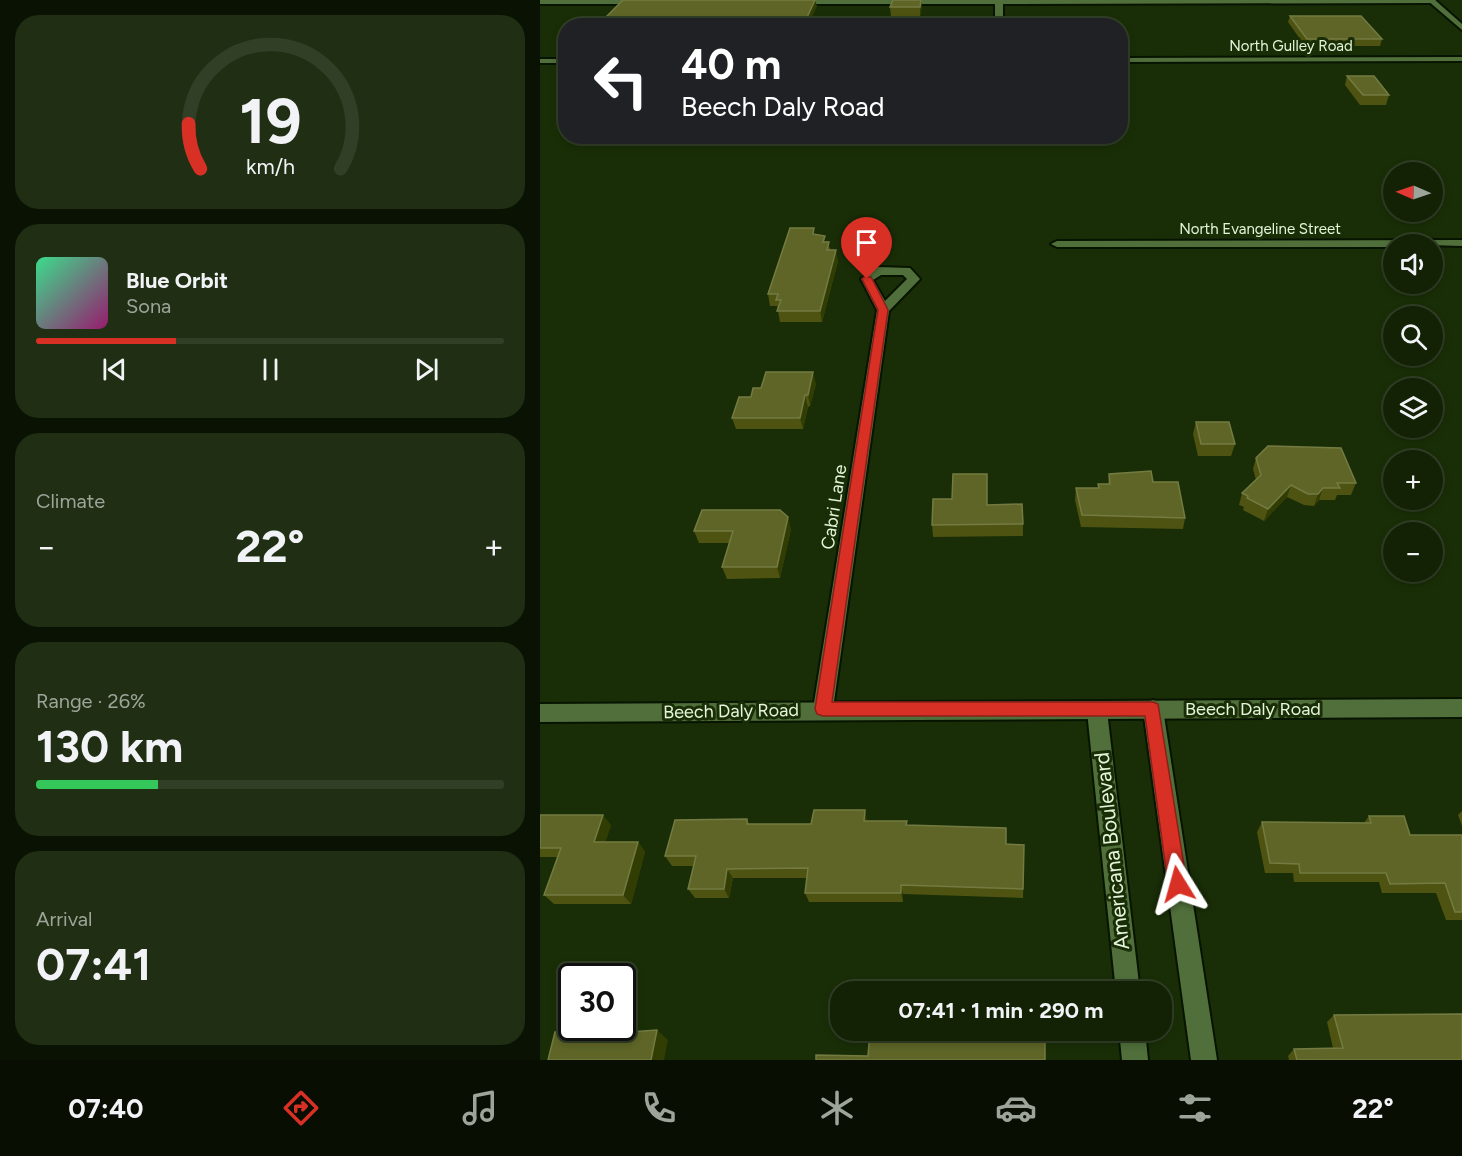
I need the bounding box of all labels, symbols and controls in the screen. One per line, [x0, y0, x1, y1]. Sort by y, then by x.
street label: North Gulley Road [1229, 37, 1353, 55]
text: 40 m [681, 39, 781, 90]
icon: left [582, 42, 660, 120]
text: 19 [239, 84, 301, 159]
text: Beech Daly Road [681, 90, 885, 123]
text: km/h [246, 154, 294, 179]
north arrow [1383, 162, 1443, 222]
map controls [1383, 162, 1443, 582]
pin [841, 217, 892, 279]
street label: North Evangeline Street [1179, 220, 1341, 238]
icon: arrive [850, 226, 883, 259]
button: sound [1383, 234, 1443, 294]
text: Blue Orbit [126, 267, 228, 294]
text: Sona [126, 294, 171, 318]
button: search [1383, 306, 1443, 366]
icon: previous [98, 353, 131, 386]
icon: pause [254, 353, 287, 386]
icon: next [410, 353, 443, 386]
button: layers [1383, 378, 1443, 438]
button: + [1383, 450, 1443, 510]
street label: Cabri Lane [816, 463, 852, 551]
text: Climate [36, 489, 105, 513]
text: 22° [235, 519, 305, 573]
button: − [1383, 522, 1443, 582]
text: − [36, 527, 57, 566]
text: + [483, 527, 504, 566]
text: Range · 26% [36, 689, 146, 713]
street label: Beech Daly Road [1185, 698, 1321, 720]
street label: Beech Daly Road [663, 699, 799, 723]
text: 130 km [36, 719, 183, 773]
street label: Americana Boulevard [1089, 751, 1134, 951]
position arrow [1146, 852, 1210, 916]
text: Arrival [36, 907, 92, 931]
text: 07:41 [36, 937, 151, 991]
speed limit sign: 30 [558, 963, 636, 1041]
text: 07:41 · 1 min · 290 m [899, 997, 1103, 1024]
icon: directions [280, 1087, 322, 1129]
icon: music [459, 1087, 501, 1129]
icon: phone [638, 1087, 680, 1129]
icon: climate [816, 1087, 858, 1129]
icon: car [995, 1087, 1037, 1129]
icon: filters [1174, 1087, 1216, 1129]
text: 07:40 [68, 1092, 144, 1125]
text: 22° [1352, 1092, 1394, 1125]

